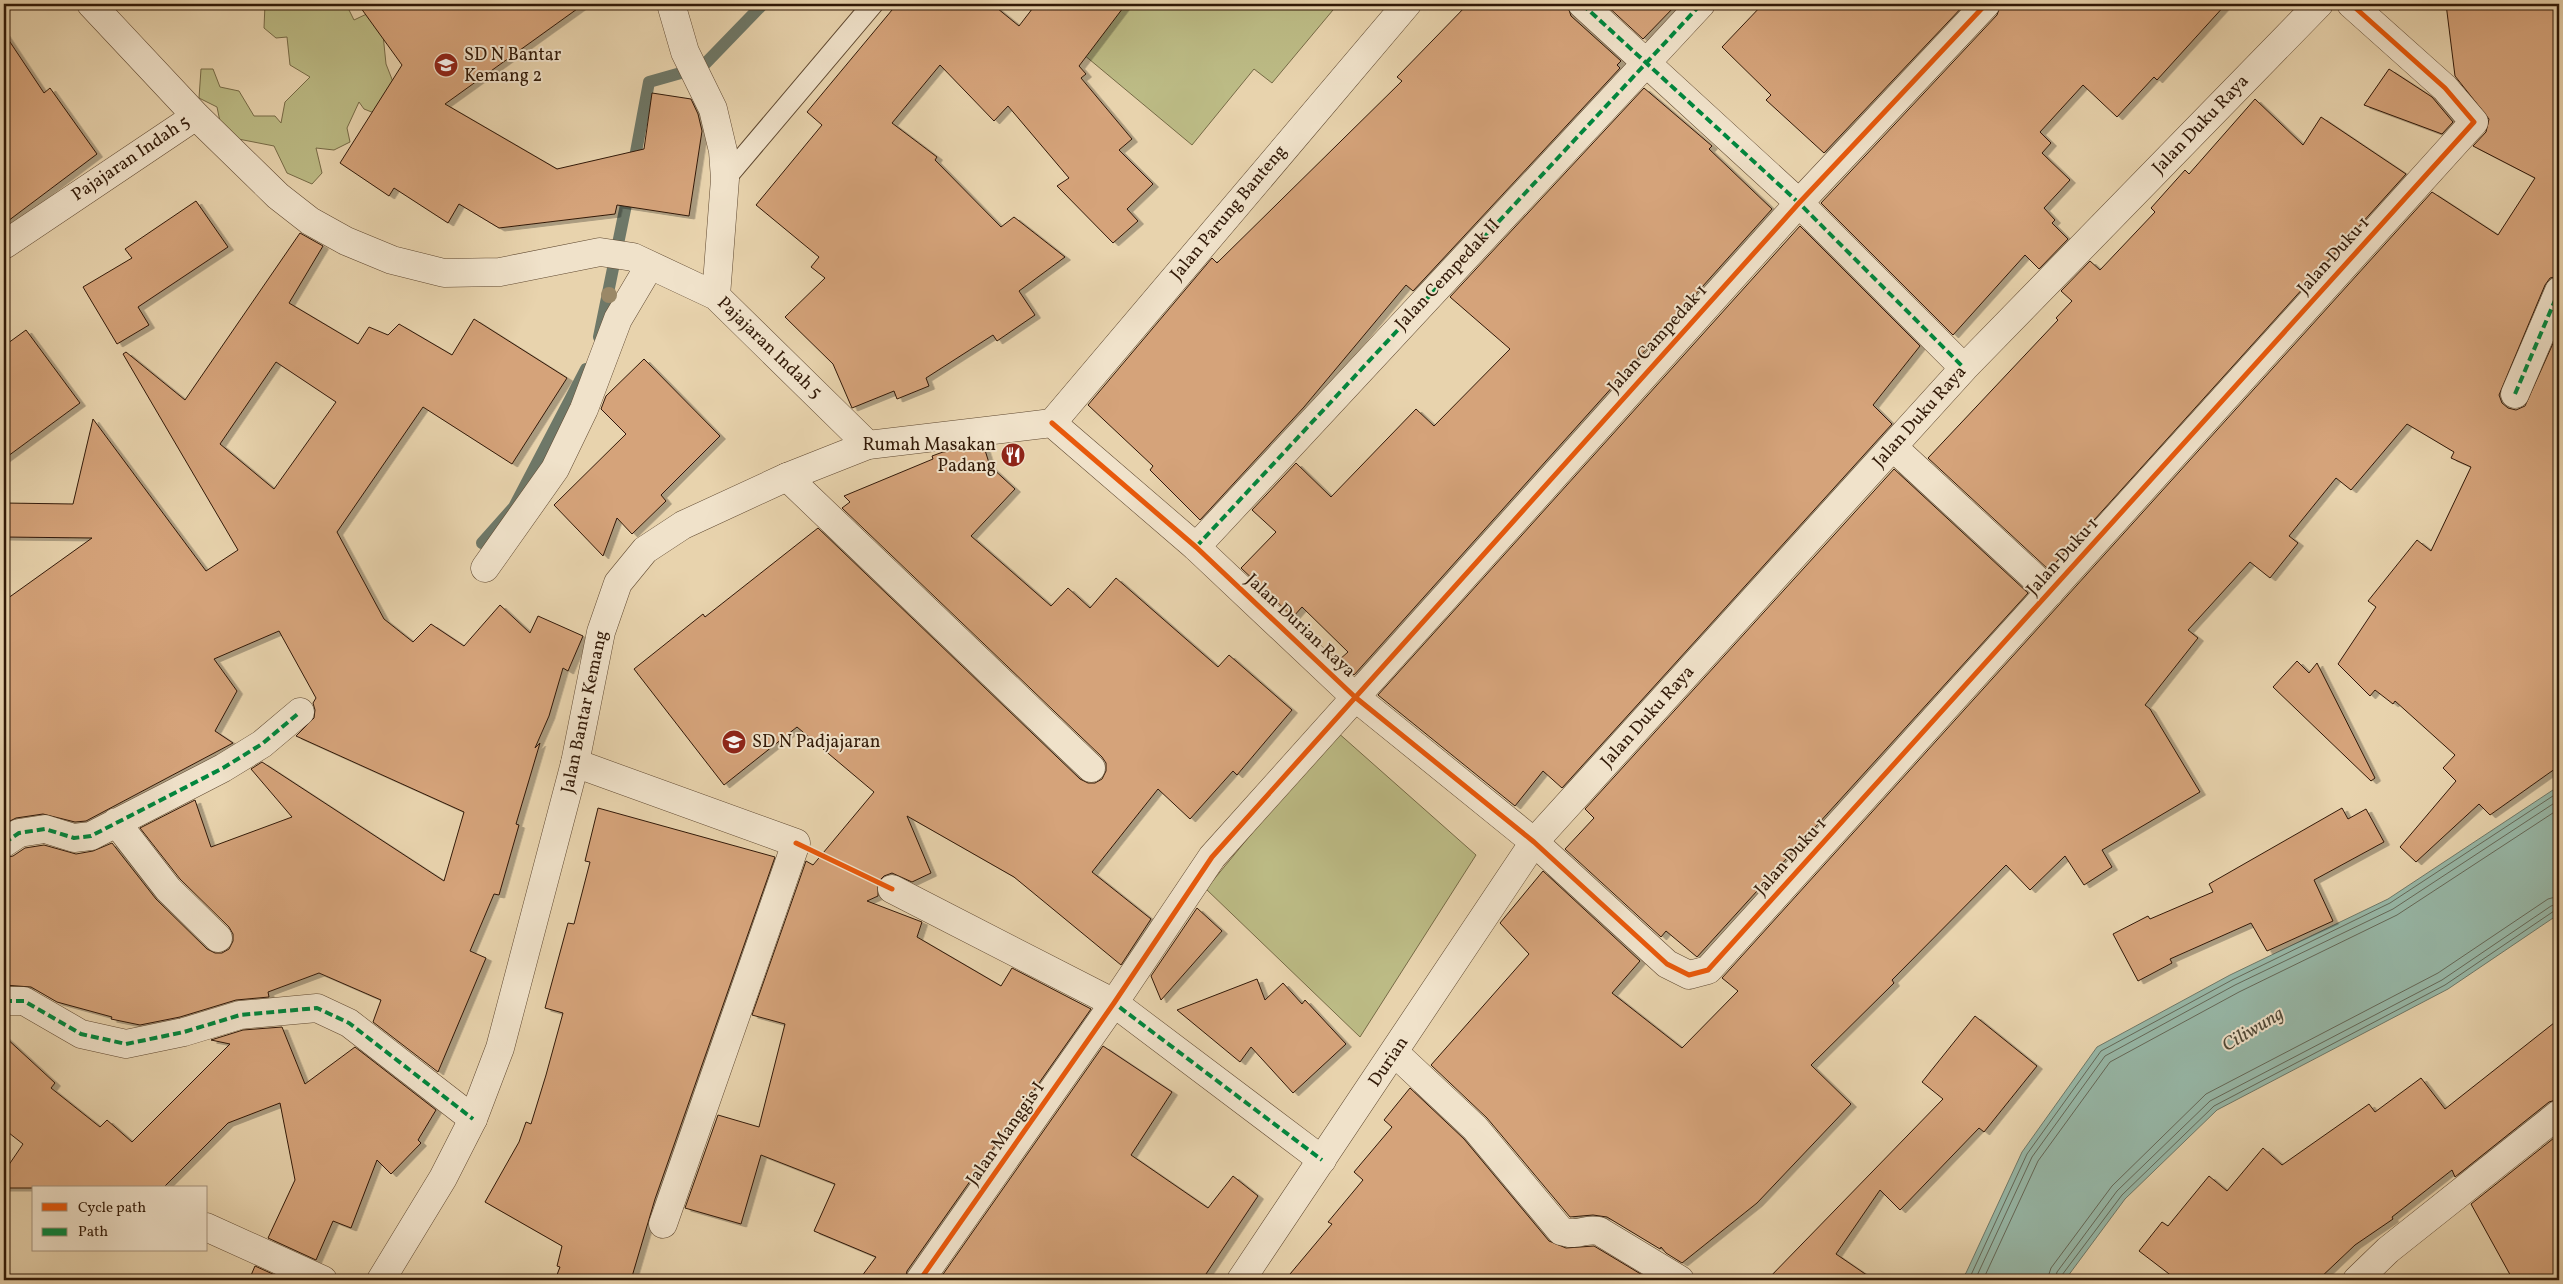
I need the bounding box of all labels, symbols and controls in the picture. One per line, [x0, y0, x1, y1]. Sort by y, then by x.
place label: SD N Bantar Kemang 2 [464, 43, 562, 89]
school or university icon: SD N Bantar Kemang 2 [433, 52, 459, 78]
street label: Jalan Duku Raya [2147, 70, 2255, 180]
street label: Pajajaran Indah 5 [67, 110, 195, 208]
street label: Jalan Parung Banteng [1165, 140, 1293, 286]
street label: Jalan Duku 1 [2292, 211, 2376, 301]
street label: Jalan Cempedak II [1390, 214, 1506, 336]
street label: Jalan Campedak 1 [1602, 279, 1714, 399]
street label: Pajajaran Indah 5 [711, 291, 827, 405]
street label: Jalan Duku Raya [1867, 360, 1973, 474]
place label: Rumah Masakan Padang [862, 433, 996, 479]
restaurant icon: Rumah Masakan Padang [1000, 442, 1026, 468]
street label: Jalan Duku 1 [2021, 512, 2105, 602]
street label: Jalan Durian Raya [1239, 568, 1361, 684]
street label: Jalan Bantar Kemang [556, 628, 614, 796]
street label: Jalan Duku Raya [1595, 660, 1701, 774]
school or university icon: SD N Padjajaran [721, 729, 747, 755]
place label: SD N Padjajaran [752, 730, 881, 755]
street label: Jalan Duku 1 [1749, 812, 1833, 902]
water label: Ciliwung [2217, 1001, 2289, 1059]
street label: Durian [1363, 1032, 1415, 1092]
street label: Jalan Manggis I [961, 1077, 1051, 1191]
legend [32, 1186, 208, 1252]
text: Cycle path [78, 1198, 146, 1219]
text: Path [78, 1222, 108, 1243]

